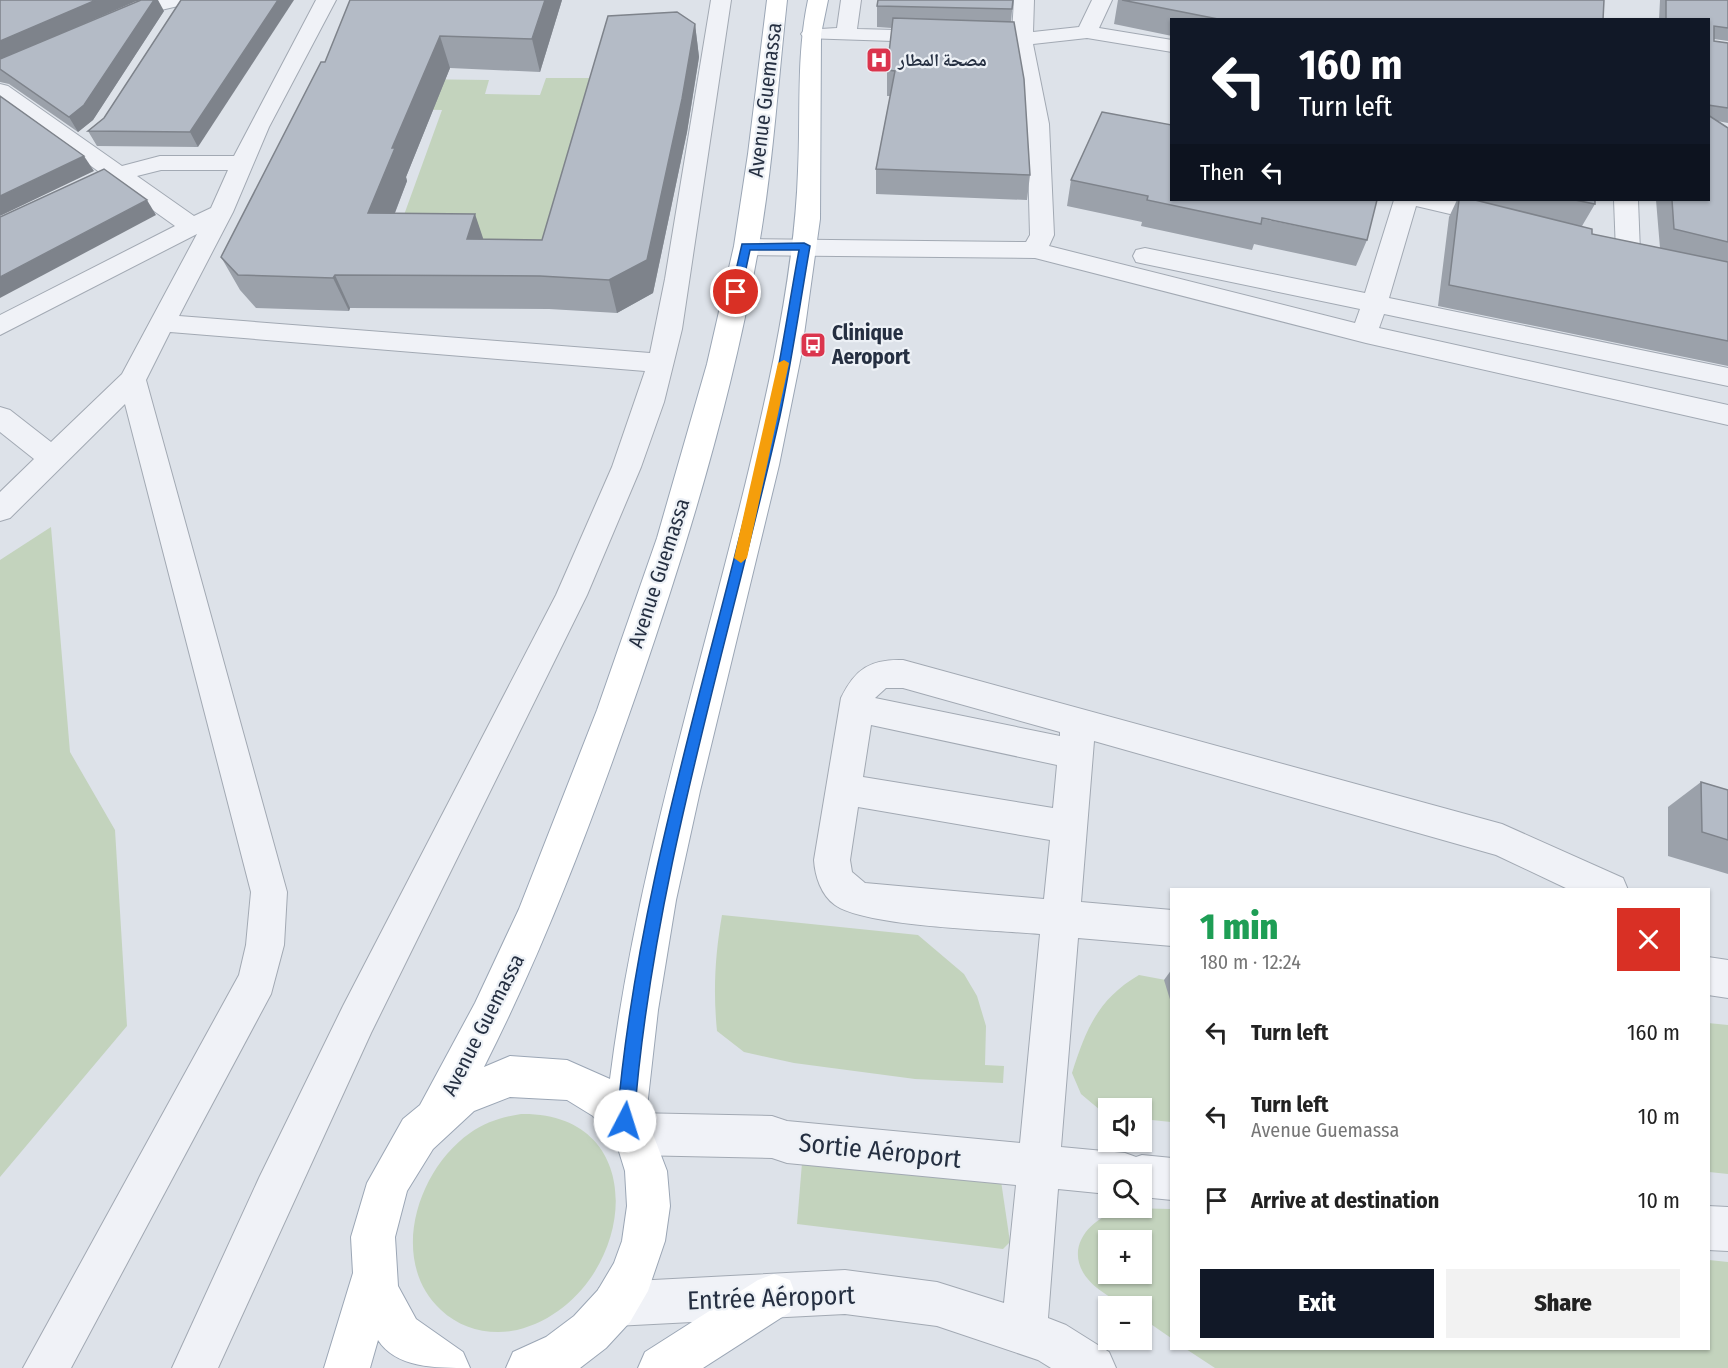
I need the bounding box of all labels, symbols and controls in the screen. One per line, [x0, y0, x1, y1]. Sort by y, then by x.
street label: Avenue Guemassa [743, 21, 787, 179]
text: 160 m [1299, 40, 1402, 90]
icon: left [1200, 42, 1278, 120]
hospital icon: مصحة المطار [864, 45, 894, 75]
place label: مصحة المطار [897, 49, 987, 71]
text: Turn left [1299, 91, 1392, 123]
icon: left [1256, 156, 1289, 189]
text: Then [1200, 159, 1244, 186]
pin [710, 266, 761, 317]
icon: arrive [719, 275, 752, 308]
place label: Clinique Aeroport [831, 320, 911, 370]
bus stop icon: Clinique Aeroport [798, 330, 828, 360]
street label: Avenue Guemassa [623, 495, 695, 651]
text: 1 min [1200, 905, 1278, 949]
button: close [1617, 908, 1680, 971]
street label: Avenue Guemassa [436, 950, 530, 1100]
text: 180 m · 12:24 [1200, 950, 1301, 974]
icon: left [1200, 1016, 1233, 1049]
text: Turn left [1251, 1019, 1329, 1046]
text: 160 m [1627, 1019, 1680, 1046]
position arrow [593, 1089, 657, 1153]
text: Turn left [1251, 1091, 1329, 1118]
map controls [1098, 1098, 1152, 1350]
button: sound [1098, 1098, 1152, 1152]
icon: left [1200, 1100, 1233, 1133]
text: 10 m [1638, 1103, 1680, 1130]
text: Avenue Guemassa [1251, 1118, 1399, 1142]
street label: Sortie Aéroport [797, 1127, 963, 1175]
button: search [1098, 1164, 1152, 1218]
icon: arrive [1200, 1184, 1233, 1217]
text: Arrive at destination [1251, 1187, 1439, 1214]
text: 10 m [1638, 1187, 1680, 1214]
button: + [1098, 1230, 1152, 1284]
button: Exit [1200, 1269, 1434, 1338]
button: Share [1446, 1269, 1680, 1338]
street label: Entrée Aéroport [687, 1280, 856, 1316]
button: − [1098, 1296, 1152, 1350]

